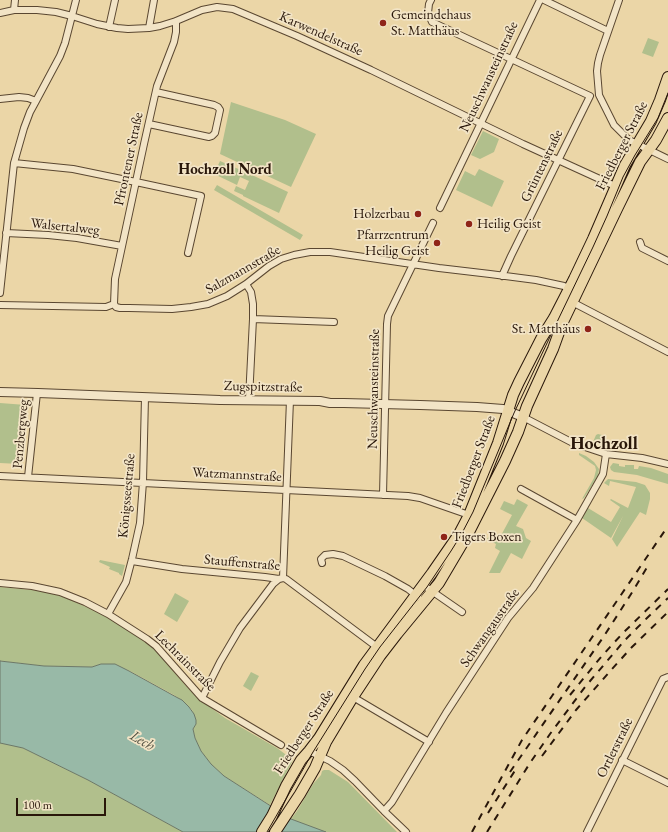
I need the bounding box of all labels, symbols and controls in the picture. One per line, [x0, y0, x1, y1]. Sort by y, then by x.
place label: Gemeindehaus St. Matthäus [391, 7, 471, 40]
street label: Karwendelstraße [277, 8, 365, 60]
marker: Gemeindehaus St. Matthäus [378, 18, 388, 28]
street label: Neuschwansteinstraße [456, 19, 522, 135]
street label: Friedberger Straße [592, 99, 652, 193]
street label: Pfrontener Straße [111, 111, 147, 207]
street label: Grüntenstraße [517, 127, 567, 205]
district label: Hochzoll Nord [178, 161, 272, 179]
place label: Holzerbau [353, 206, 410, 222]
marker: Holzerbau [413, 209, 423, 219]
street label: Walsertalweg [30, 215, 100, 239]
place label: Heilig Geist [477, 216, 541, 232]
marker: Heilig Geist [464, 219, 474, 229]
place label: Pfarrzentrum Heilig Geist [357, 227, 429, 260]
marker: Pfarrzentrum Heilig Geist [432, 238, 442, 248]
street label: Salzmannstraße [203, 242, 283, 298]
place label: St. Matthäus [512, 321, 580, 337]
marker: St. Matthäus [583, 324, 593, 334]
street label: Neuschwansteinstraße [365, 329, 383, 449]
street label: Zugspitzstraße [224, 378, 302, 396]
street label: Penzbergweg [10, 399, 32, 469]
street label: Friedberger Straße [449, 413, 499, 511]
district label: Hochzoll [570, 433, 638, 455]
street label: Königsseestraße [115, 453, 139, 539]
street label: Watzmannstraße [192, 464, 282, 486]
place label: Tigers Boxen [452, 529, 522, 545]
marker: Tigers Boxen [439, 532, 449, 542]
street label: Stauffenstraße [203, 551, 281, 575]
street label: Schwangaustraße [457, 585, 523, 671]
street label: Lechrainstraße [151, 627, 219, 695]
street label: Friedberger Straße [270, 686, 338, 778]
street label: Ortlerstraße [593, 715, 637, 781]
water label: Lech [126, 727, 158, 755]
scale bar [18, 790, 108, 816]
text: 100 m [23, 797, 52, 813]

